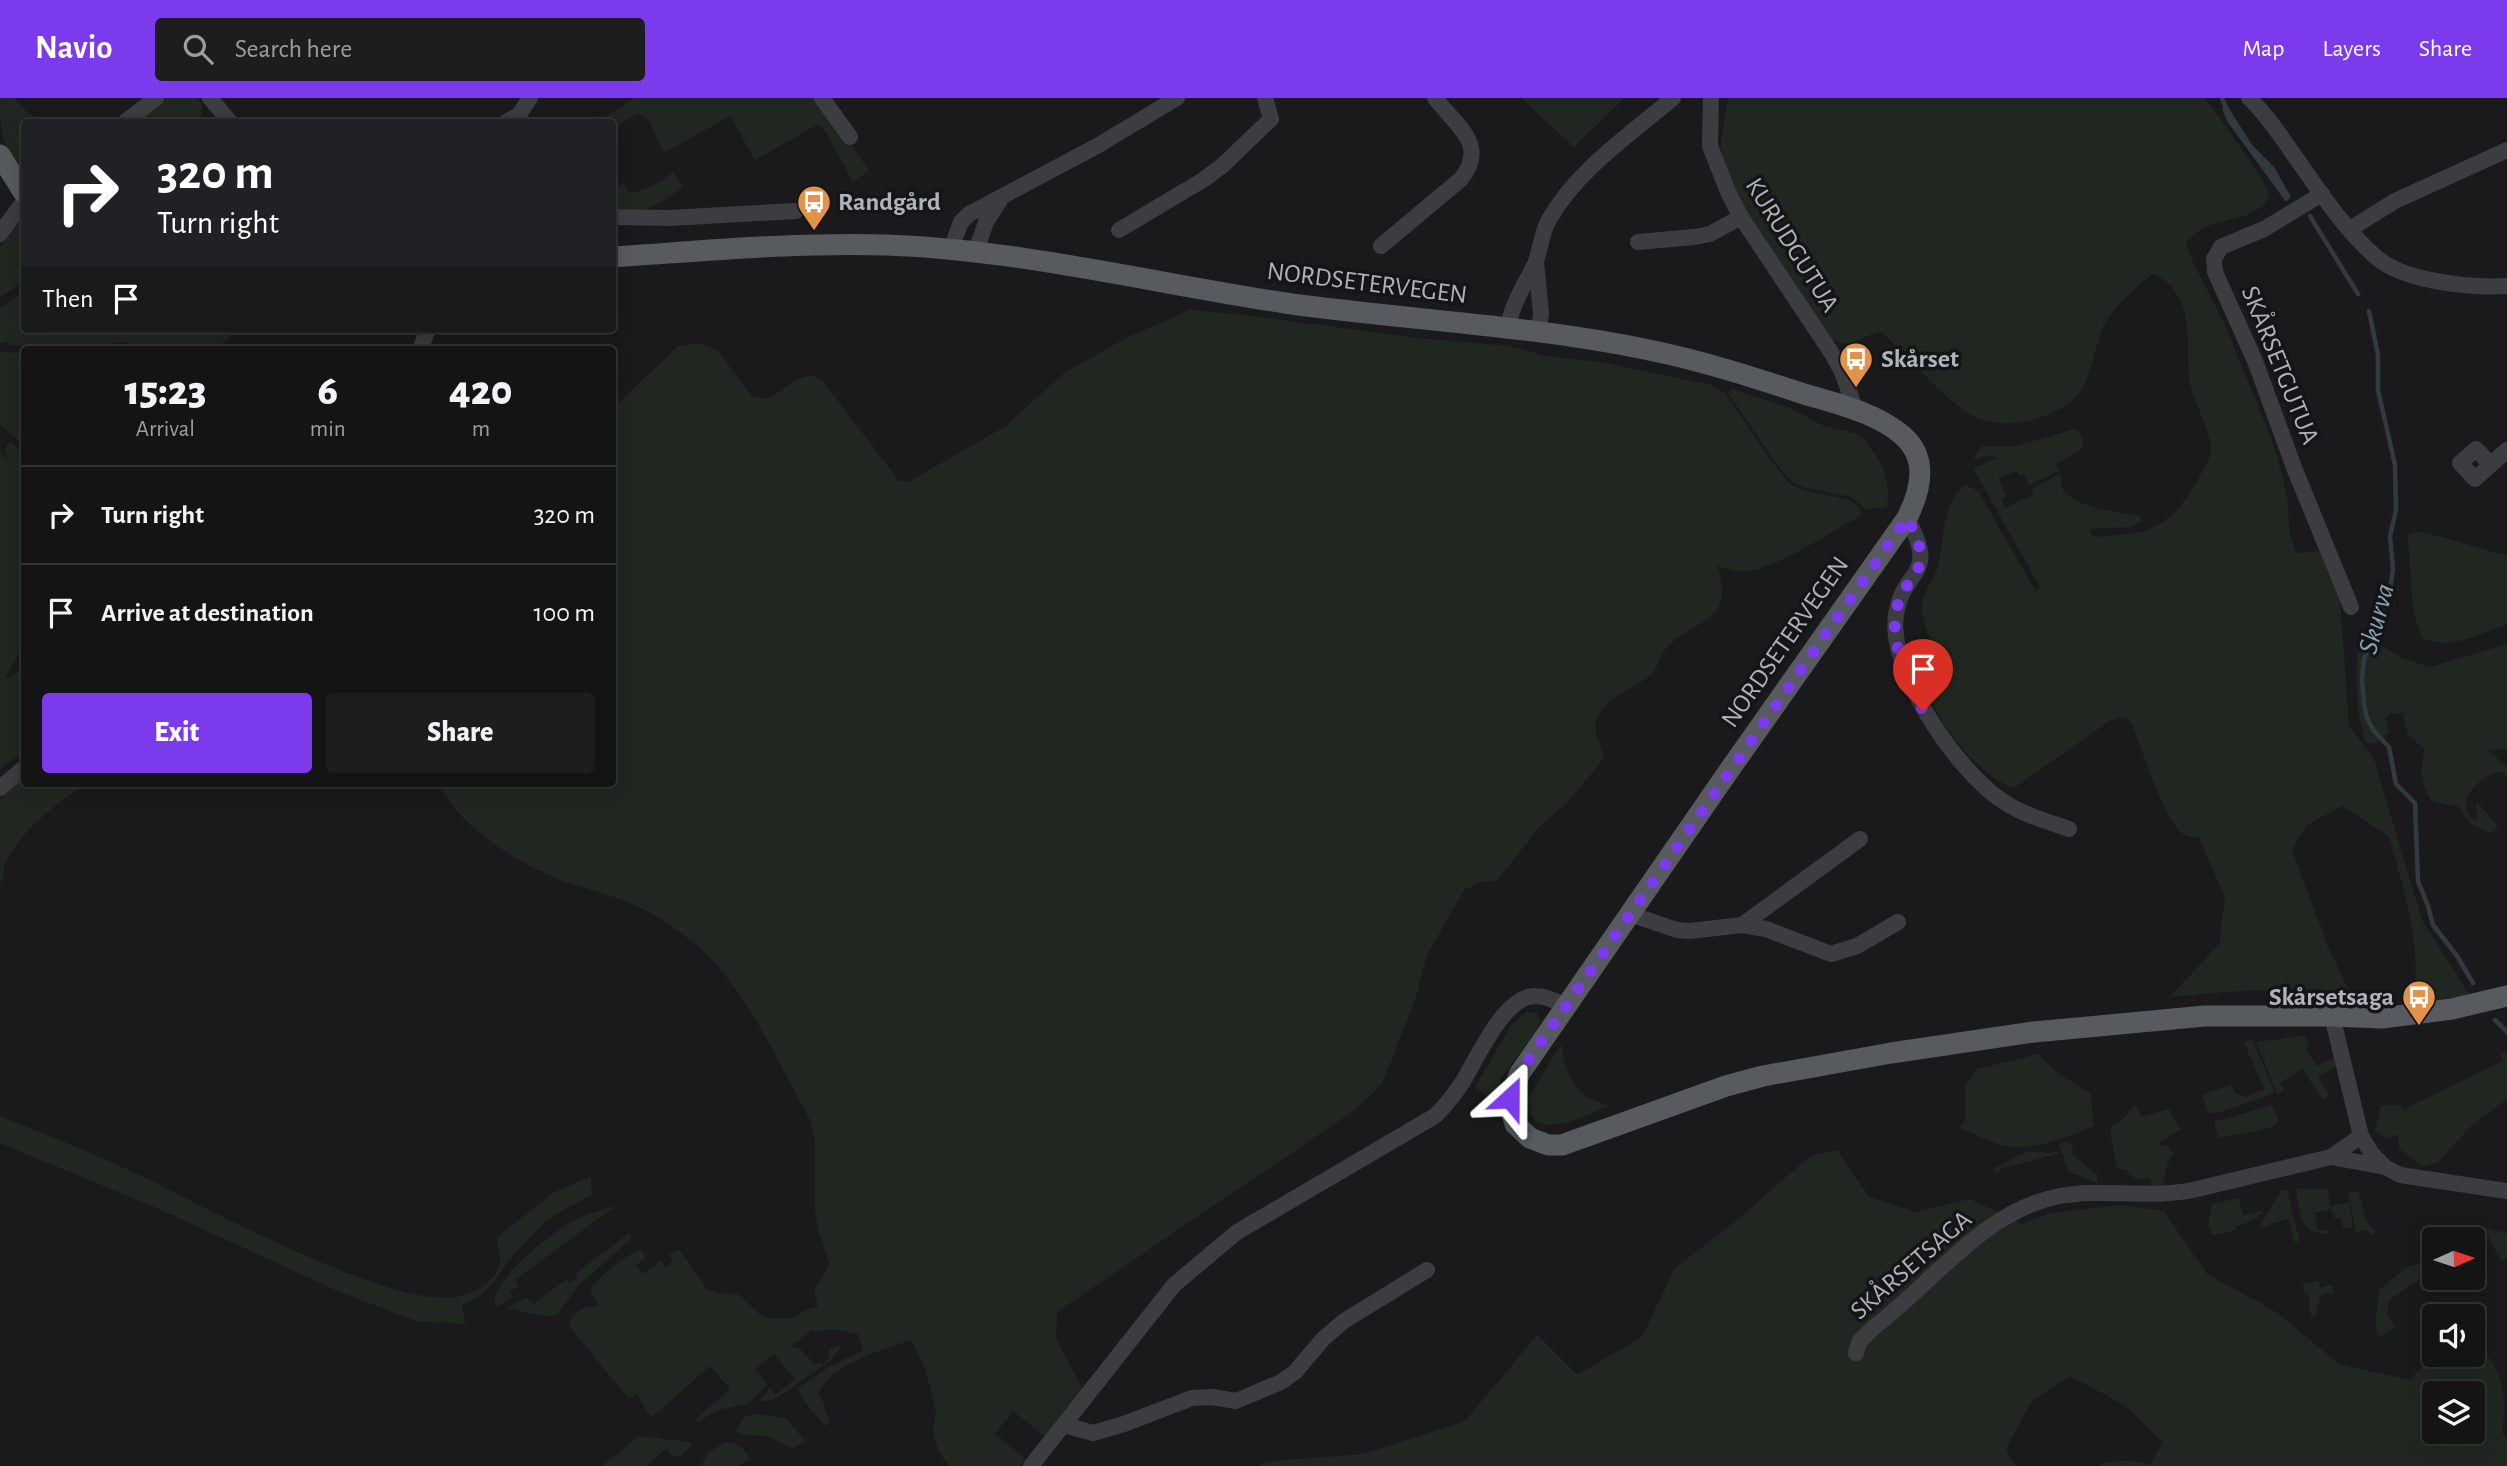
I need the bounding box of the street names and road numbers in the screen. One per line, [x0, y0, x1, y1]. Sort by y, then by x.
street label: KURUDGUTUA [1740, 173, 1844, 317]
street label: NORDSETERVEGEN [1265, 258, 1469, 308]
street label: SKÅRSETGUTUA [2236, 282, 2325, 448]
street label: NORDSETERVEGEN [1717, 552, 1853, 732]
street label: SKÅRSETSAGA [1844, 1204, 1976, 1324]

